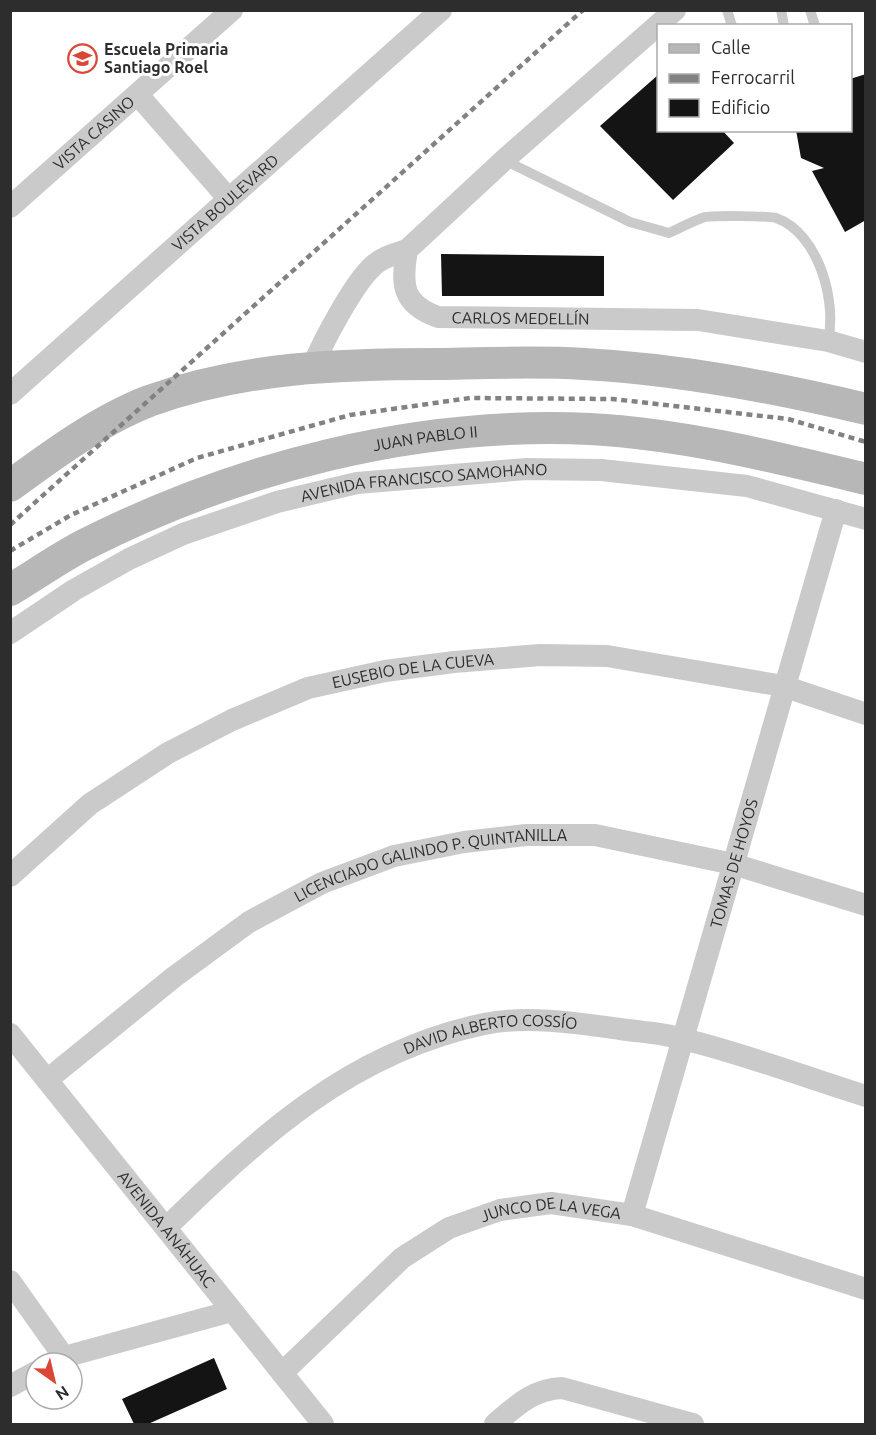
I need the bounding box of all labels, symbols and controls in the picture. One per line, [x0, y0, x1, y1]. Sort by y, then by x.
legend [657, 24, 852, 132]
text: Calle [711, 37, 751, 57]
place label: Escuela Primaria Santiago Roel [104, 40, 228, 76]
school or university icon: Escuela Primaria Santiago Roel [67, 42, 99, 74]
text: Ferrocarril [711, 67, 795, 87]
street label: VISTA CASINO [50, 92, 138, 173]
text: Edificio [711, 97, 770, 117]
street label: VISTA BOULEVARD [168, 150, 282, 255]
street label: CARLOS MEDELLÍN [452, 308, 590, 328]
street label: JUAN PABLO II [371, 422, 478, 454]
street label: AVENIDA FRANCISCO SAMOHANO [299, 460, 548, 505]
street label: EUSEBIO DE LA CUEVA [330, 650, 495, 691]
street label: TOMAS DE HOYOS [706, 796, 761, 930]
street label: LICENCIADO GALINDO P. QUINTANILLA [291, 826, 568, 905]
street label: DAVID ALBERTO COSSÍO [401, 1011, 578, 1057]
street label: AVENIDA ANÁHUAC [114, 1167, 219, 1291]
street label: JUNCO DE LA VEGA [478, 1193, 623, 1225]
north arrow [24, 1351, 84, 1411]
text: N [52, 1383, 72, 1404]

